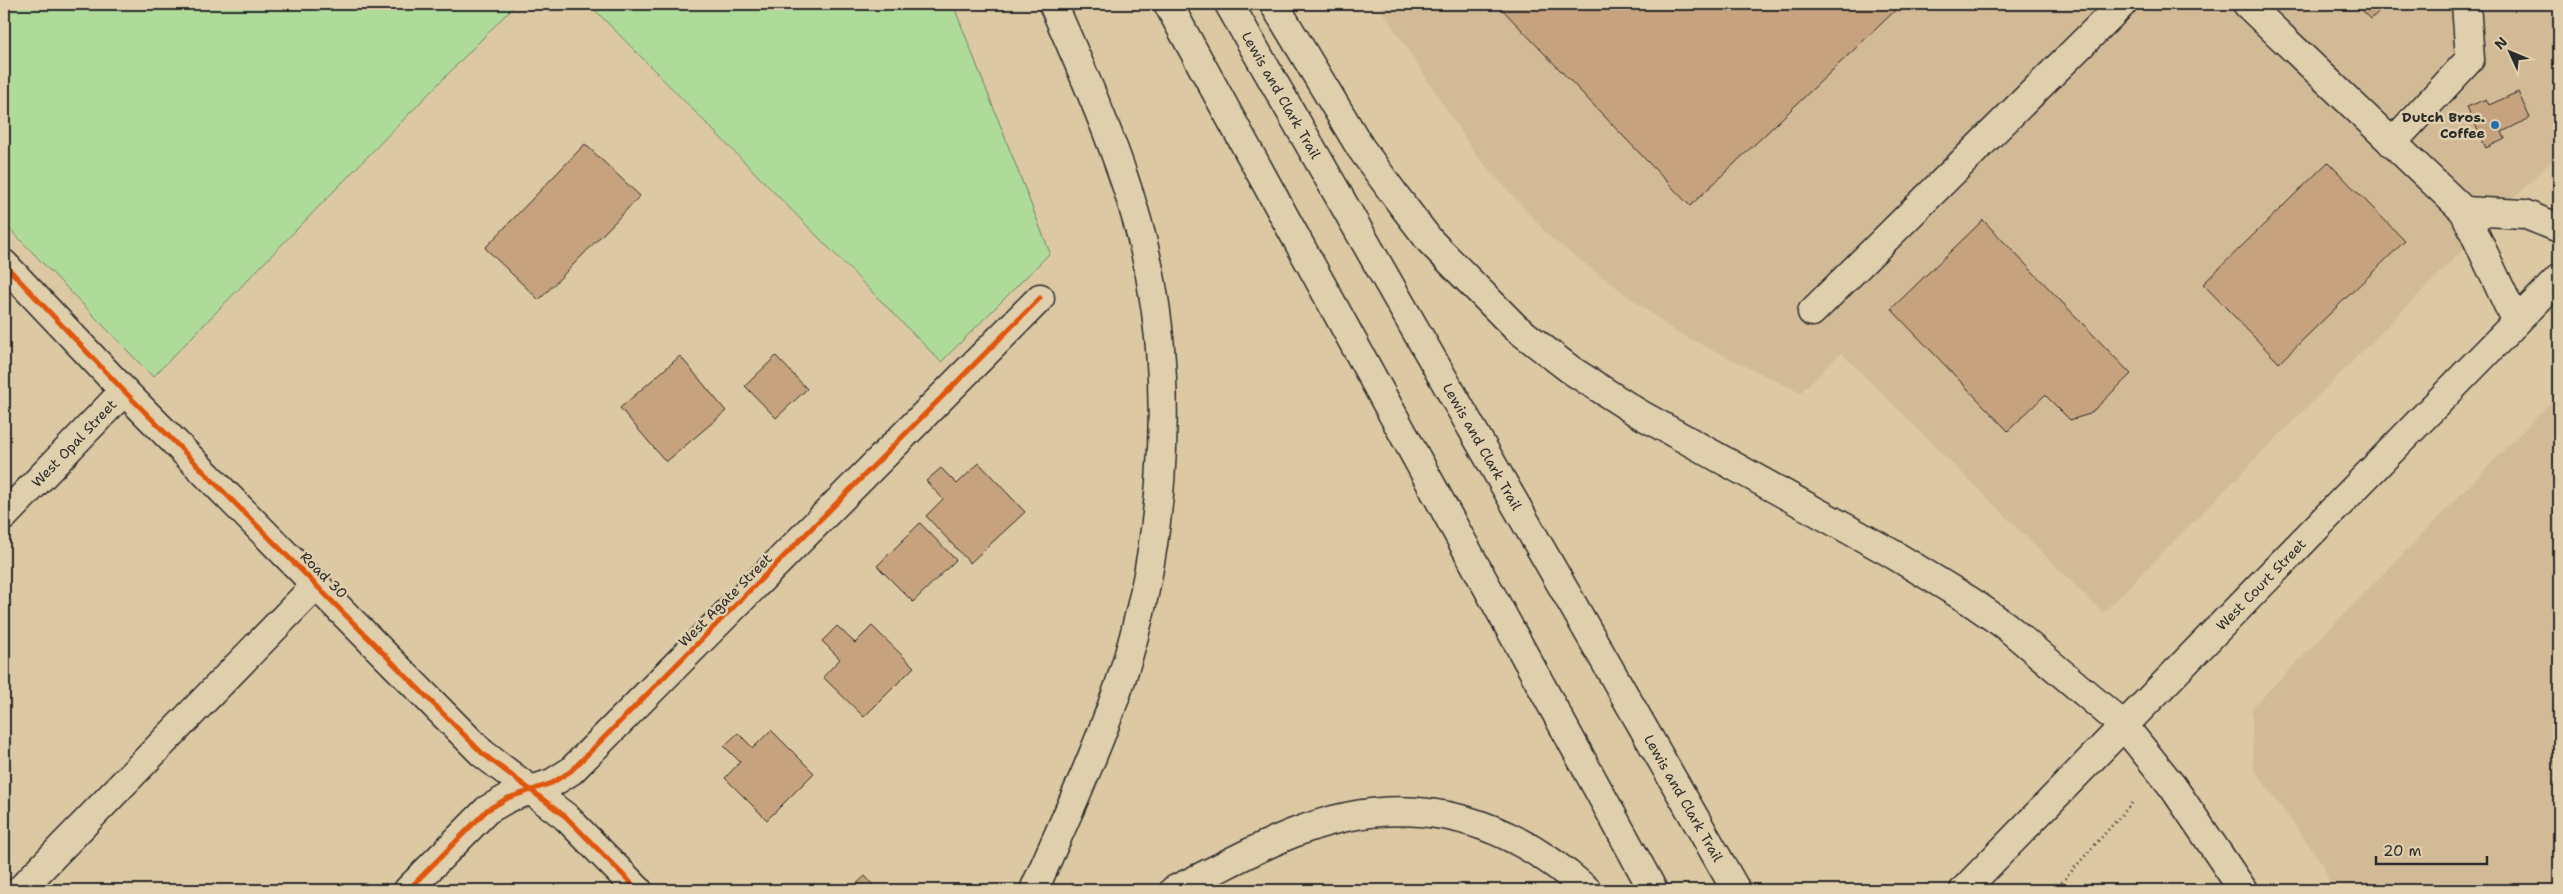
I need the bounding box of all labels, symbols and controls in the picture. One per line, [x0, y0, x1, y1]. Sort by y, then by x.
street label: Lewis and Clark Trail [1238, 28, 1325, 163]
north arrow [2486, 28, 2536, 78]
text: N [2490, 33, 2511, 53]
place label: Dutch Bros. Coffee [2402, 108, 2485, 142]
marker: Dutch Bros. Coffee [2489, 119, 2501, 131]
street label: Lewis and Clark Trail [1439, 380, 1526, 514]
street label: West Opal Street [28, 395, 120, 491]
street label: West Court Street [2212, 535, 2310, 634]
street label: Road 30 [297, 548, 351, 602]
street label: West Agate Street [674, 549, 776, 651]
street label: Lewis and Clark Trail [1640, 731, 1727, 866]
scale bar [2376, 834, 2487, 866]
text: 20 m [2383, 841, 2422, 861]

